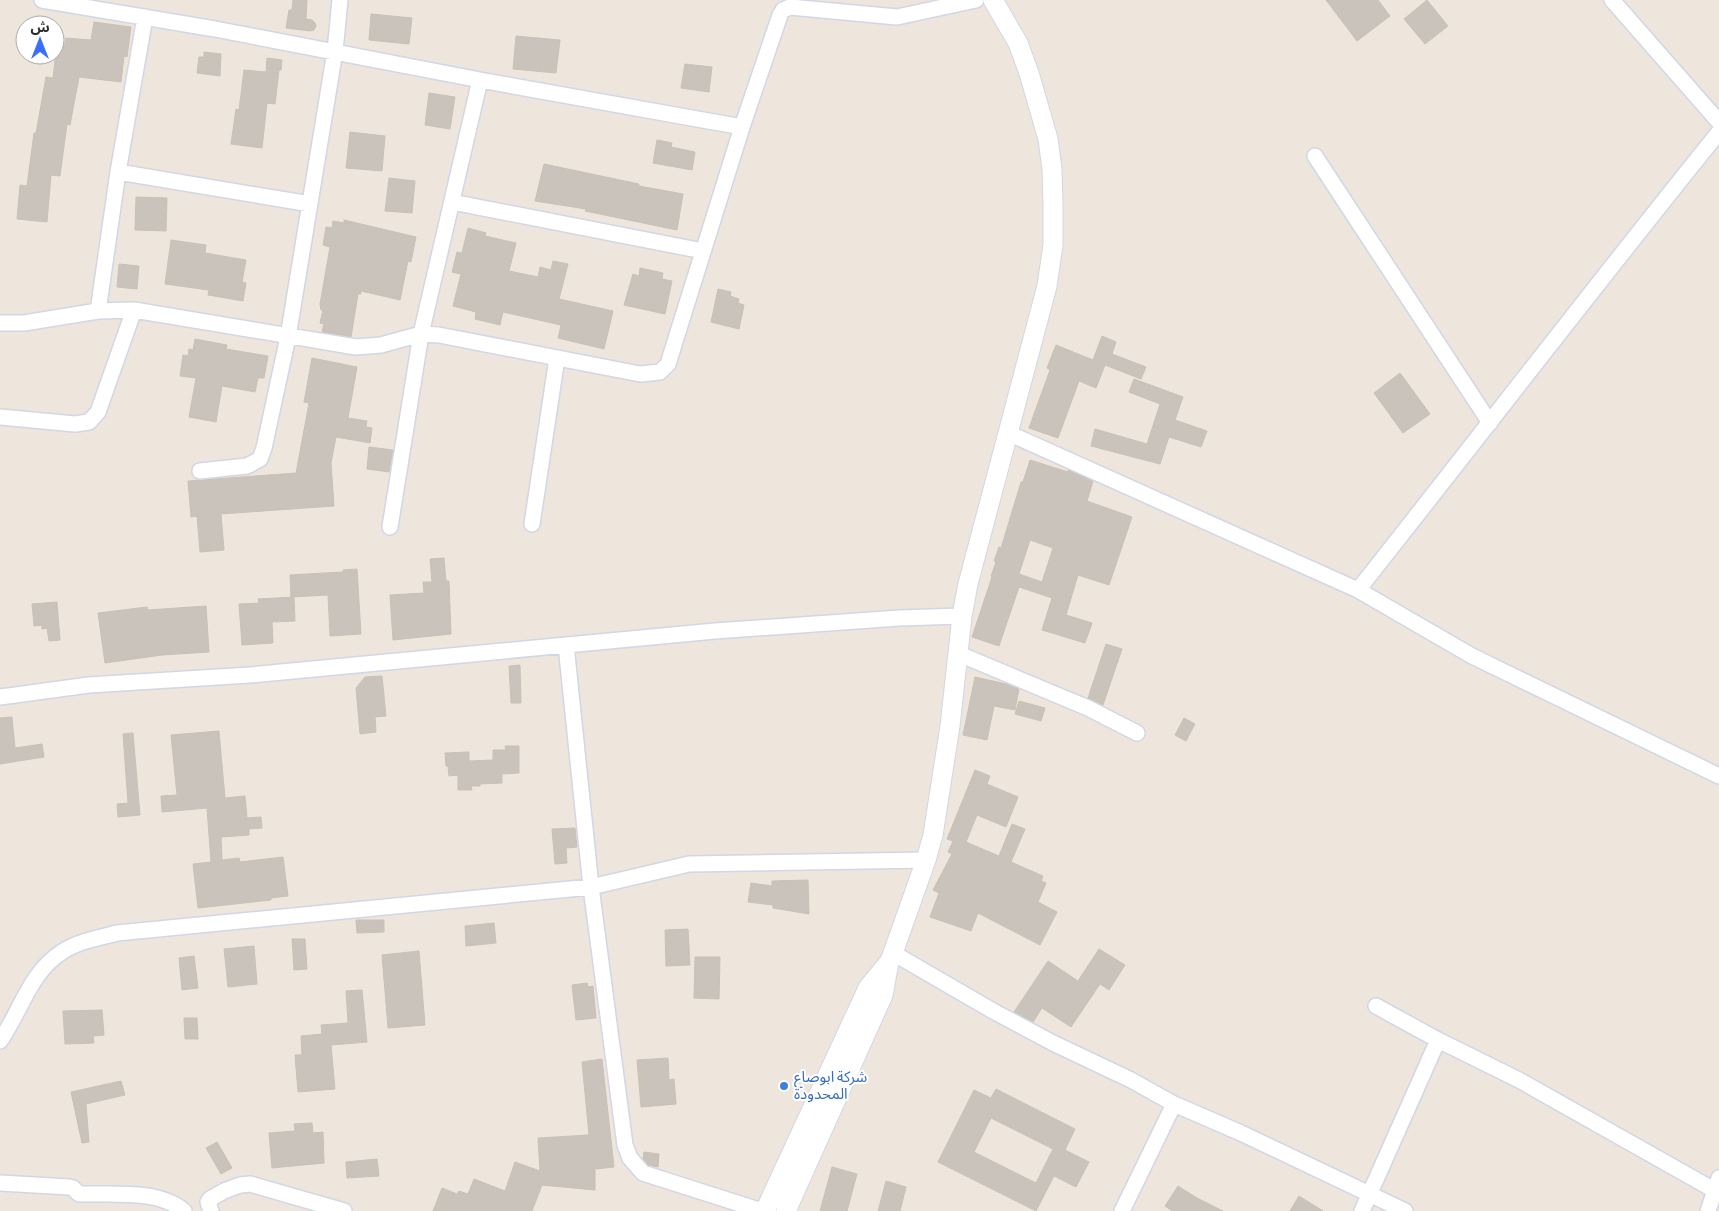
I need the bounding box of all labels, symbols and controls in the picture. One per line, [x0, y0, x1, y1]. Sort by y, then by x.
north arrow [15, 15, 65, 65]
text: ش [30, 21, 50, 35]
place label: شركة ابوصاع المحدودة [794, 1070, 867, 1103]
marker: شركة ابوصاع المحدودة [778, 1080, 790, 1092]

